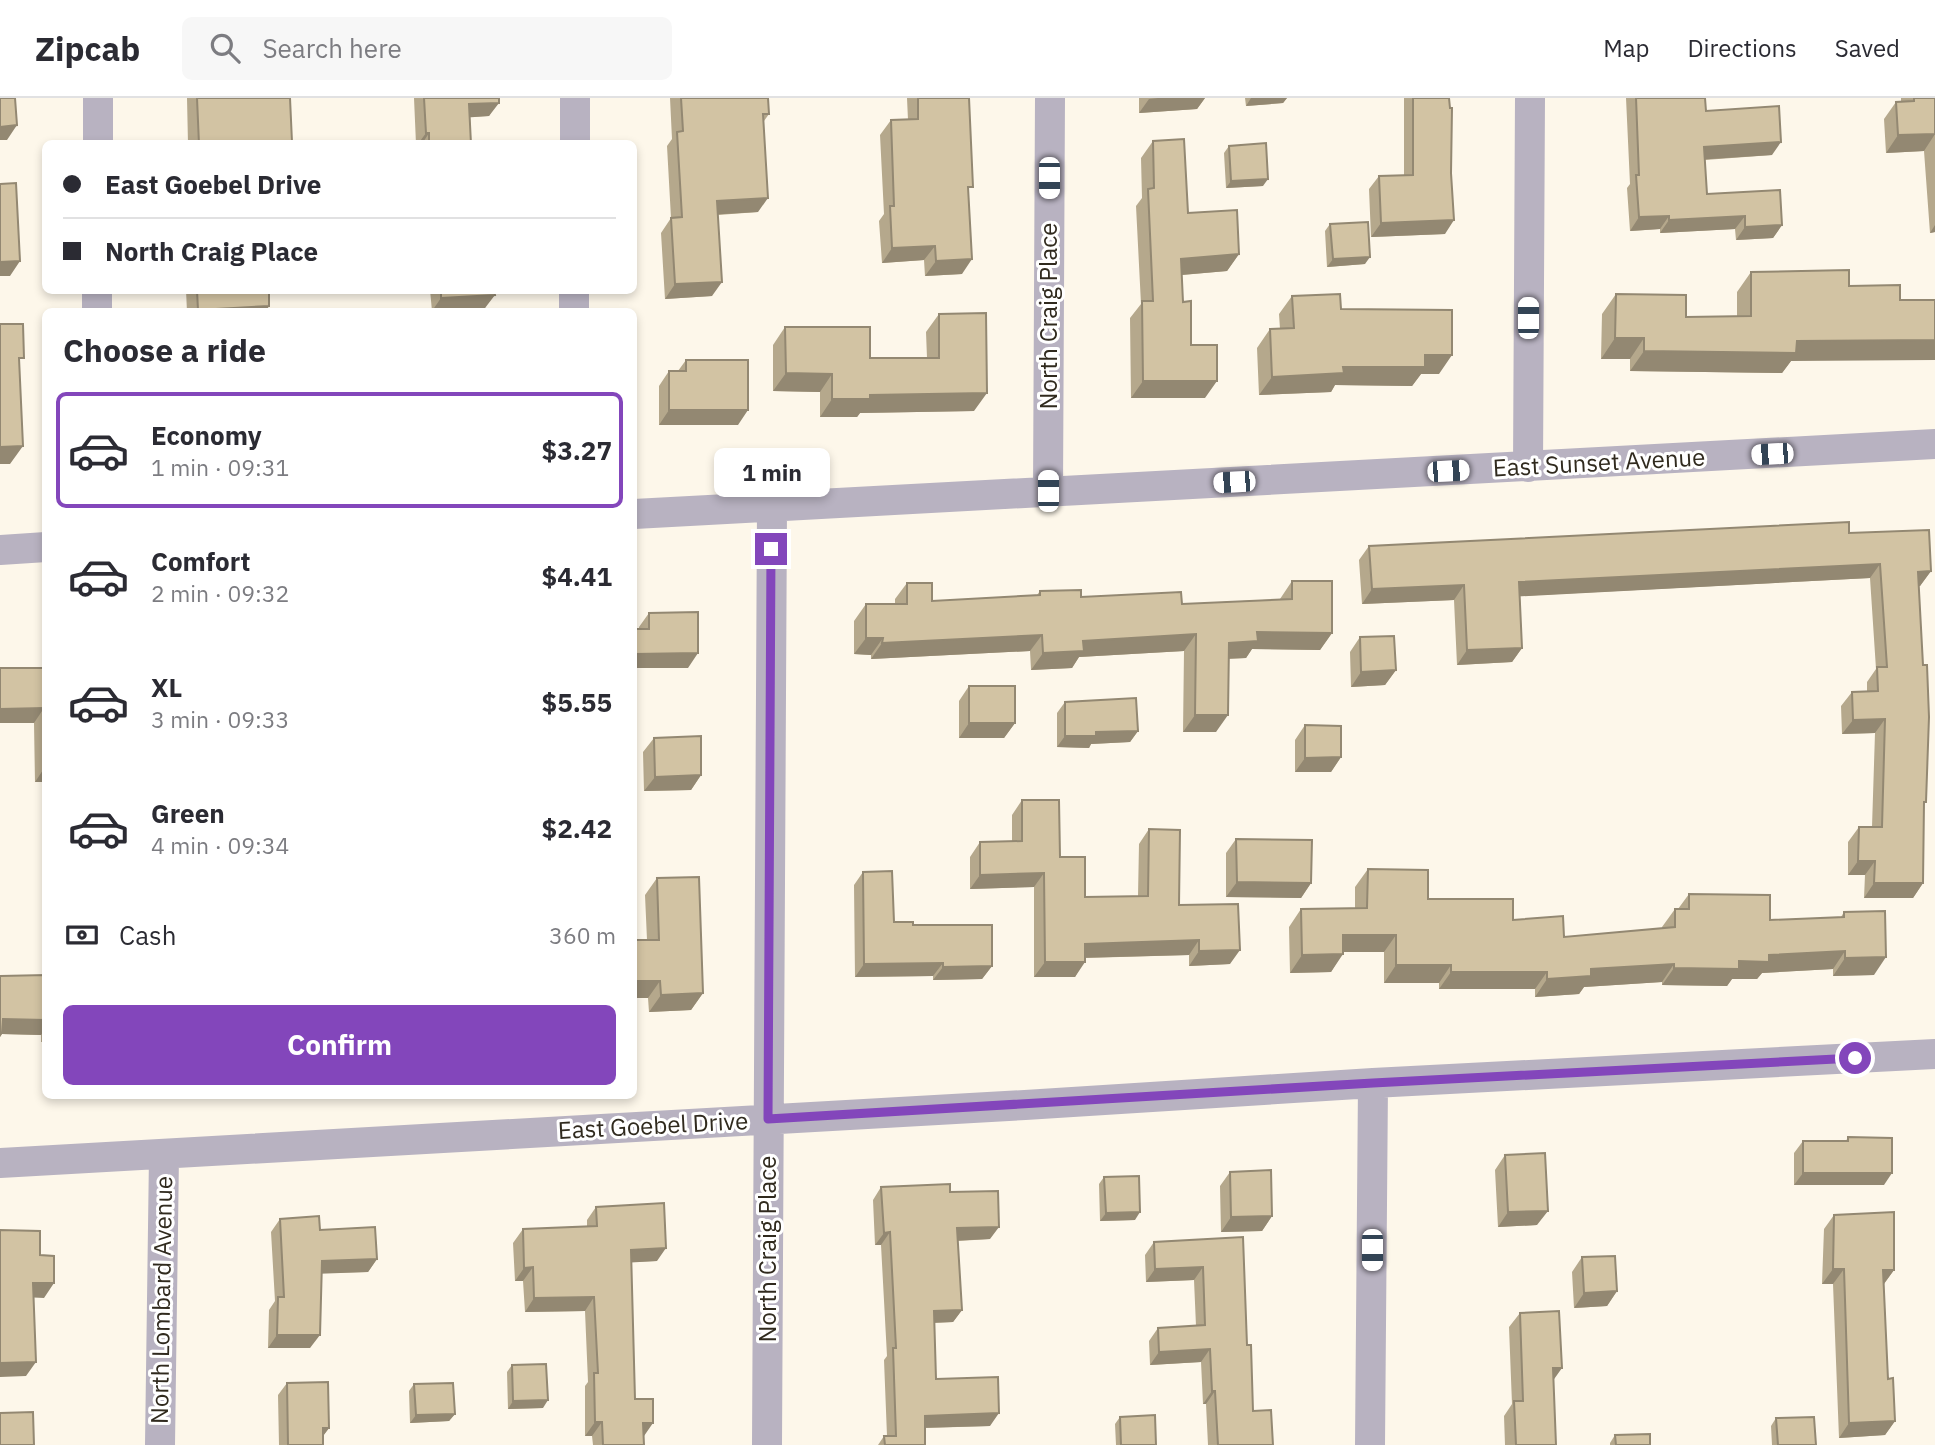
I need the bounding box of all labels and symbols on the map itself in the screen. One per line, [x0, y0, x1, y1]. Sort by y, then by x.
car [1039, 157, 1060, 199]
street label: North Craig Place [1032, 223, 1064, 409]
car [1518, 297, 1539, 339]
street label: East Sunset Avenue [1492, 440, 1706, 484]
car [1751, 442, 1794, 466]
callout: 1 min [713, 448, 829, 496]
car [1427, 459, 1470, 483]
car [1038, 470, 1059, 512]
car [1213, 470, 1256, 494]
route end [755, 533, 787, 565]
route start [1839, 1042, 1871, 1074]
street label: East Goebel Drive [557, 1104, 749, 1146]
street label: North Craig Place [751, 1156, 783, 1342]
street label: North Lombard Avenue [143, 1176, 179, 1424]
car [1362, 1229, 1383, 1271]

